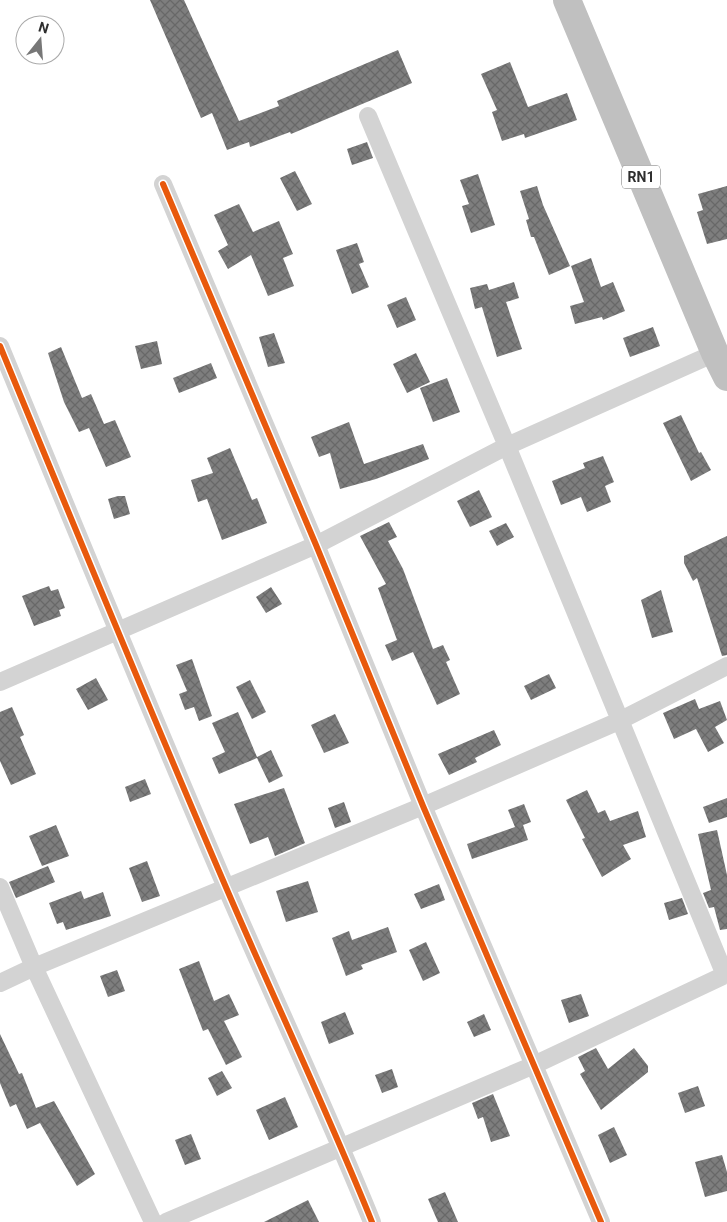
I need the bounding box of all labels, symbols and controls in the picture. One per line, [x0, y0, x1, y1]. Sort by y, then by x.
north arrow [15, 15, 65, 65]
text: N [37, 18, 51, 37]
road number: RN1 [622, 166, 660, 188]

